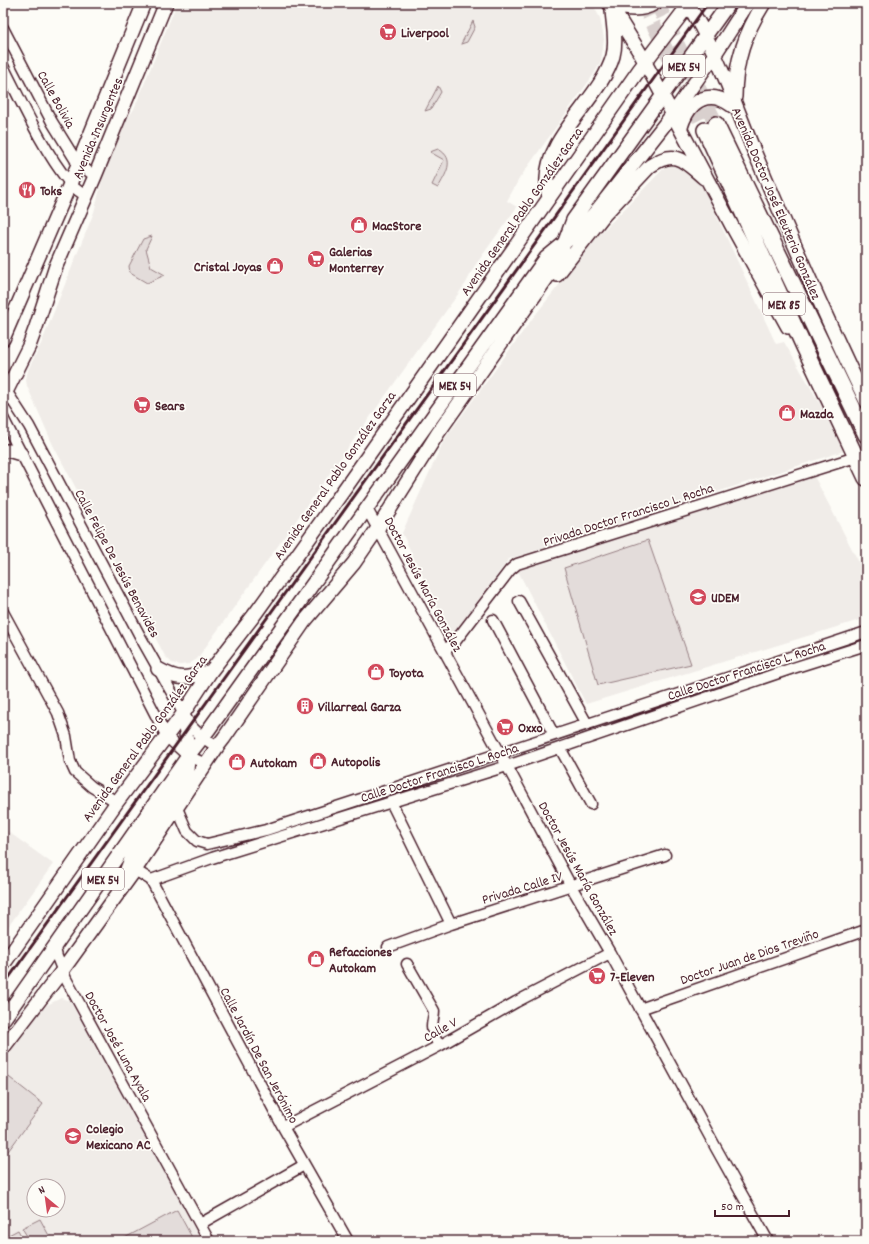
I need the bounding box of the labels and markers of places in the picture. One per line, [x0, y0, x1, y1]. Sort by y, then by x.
supermarket icon: Liverpool [378, 22, 398, 42]
place label: Liverpool [401, 24, 449, 44]
restaurant icon: Toks [17, 180, 37, 200]
place label: Toks [40, 182, 62, 202]
shop icon: MacStore [349, 215, 369, 235]
place label: MacStore [372, 217, 421, 237]
place label: Galerias Monterrey [329, 243, 385, 279]
supermarket icon: Galerias Monterrey [306, 249, 326, 269]
shop icon: Cristal Joyas [265, 256, 285, 276]
place label: Cristal Joyas [194, 258, 262, 278]
supermarket icon: Sears [132, 395, 152, 415]
place label: Sears [155, 397, 185, 417]
shop icon: Mazda [777, 403, 797, 423]
place label: Mazda [800, 405, 835, 425]
school or university icon: UDEM [688, 587, 708, 607]
place label: UDEM [711, 589, 740, 609]
shop icon: Toyota [366, 662, 386, 682]
place label: Toyota [389, 664, 425, 684]
building icon: Villarreal Garza [295, 696, 315, 716]
place label: Villarreal Garza [318, 698, 402, 718]
supermarket icon: Oxxo [495, 717, 515, 737]
place label: Oxxo [518, 719, 543, 739]
shop icon: Autopolis [308, 751, 328, 771]
shop icon: Autokam [227, 752, 247, 772]
place label: Autopolis [331, 753, 381, 773]
place label: Autokam [250, 754, 297, 774]
place label: Refacciones Autokam [329, 943, 392, 979]
shop icon: Refacciones Autokam [306, 949, 326, 969]
supermarket icon: 7-Eleven [587, 966, 607, 986]
place label: 7-Eleven [610, 968, 655, 988]
place label: Colegio Mexicano AC [86, 1120, 151, 1156]
school or university icon: Colegio Mexicano AC [63, 1126, 83, 1146]

